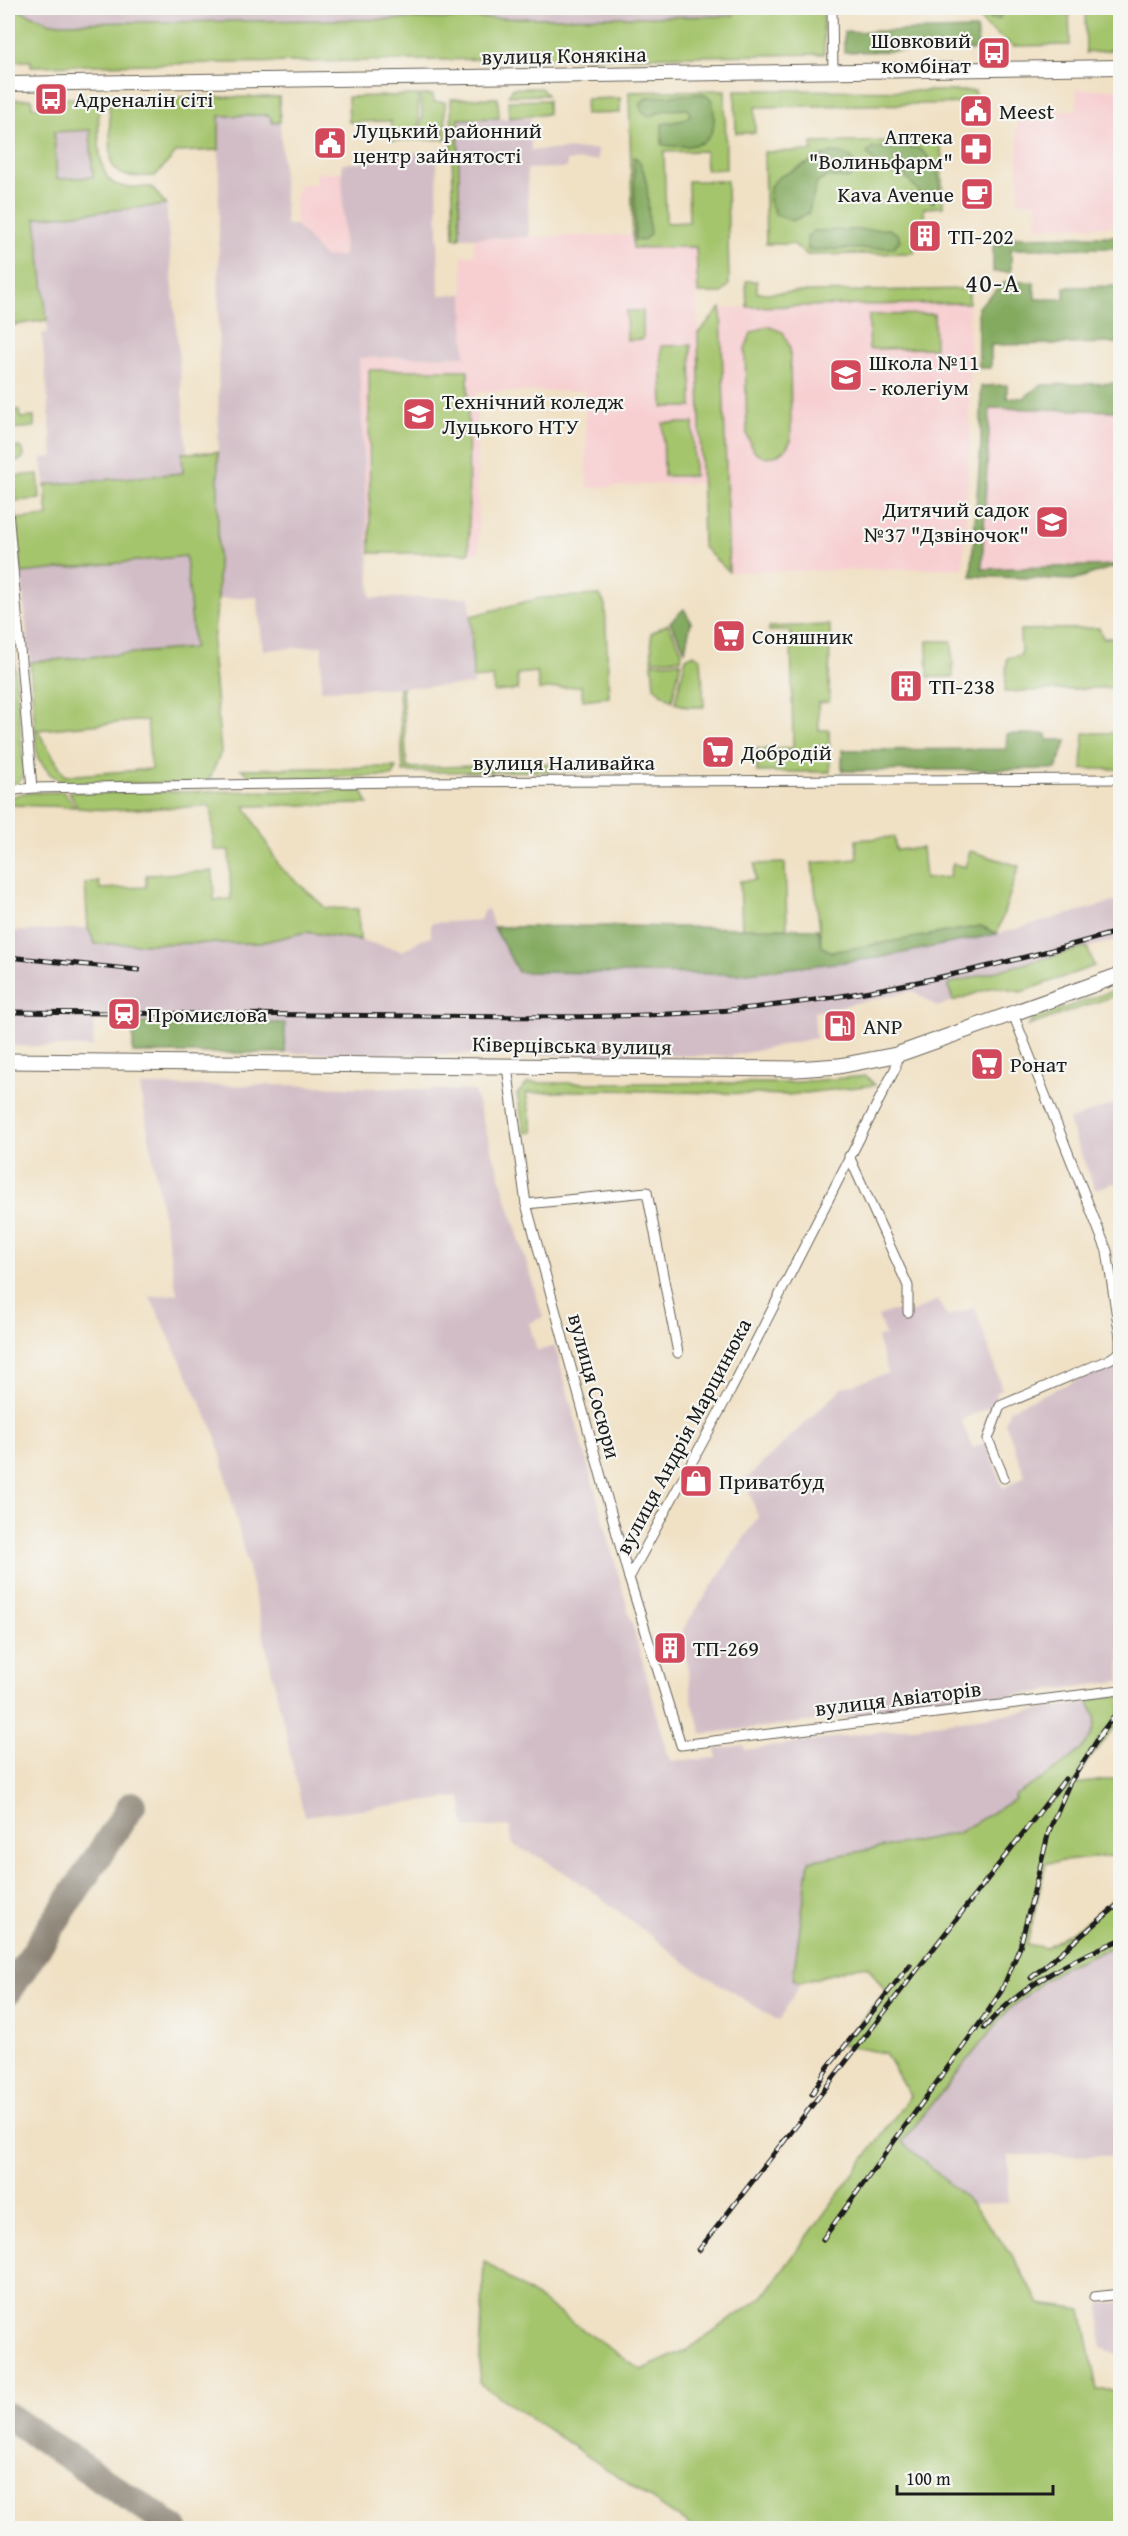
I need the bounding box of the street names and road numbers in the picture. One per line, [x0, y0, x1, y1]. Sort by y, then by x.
street label: вулиця Конякіна [481, 38, 647, 72]
street label: вулиця Наливайка [473, 746, 656, 778]
street label: Ківерцівська вулиця [472, 1027, 672, 1063]
street label: вулиця Сосюри [560, 1310, 630, 1462]
street label: вулиця Андрія Марцинюка [607, 1312, 759, 1560]
street label: вулиця Авіаторів [813, 1672, 983, 1724]

